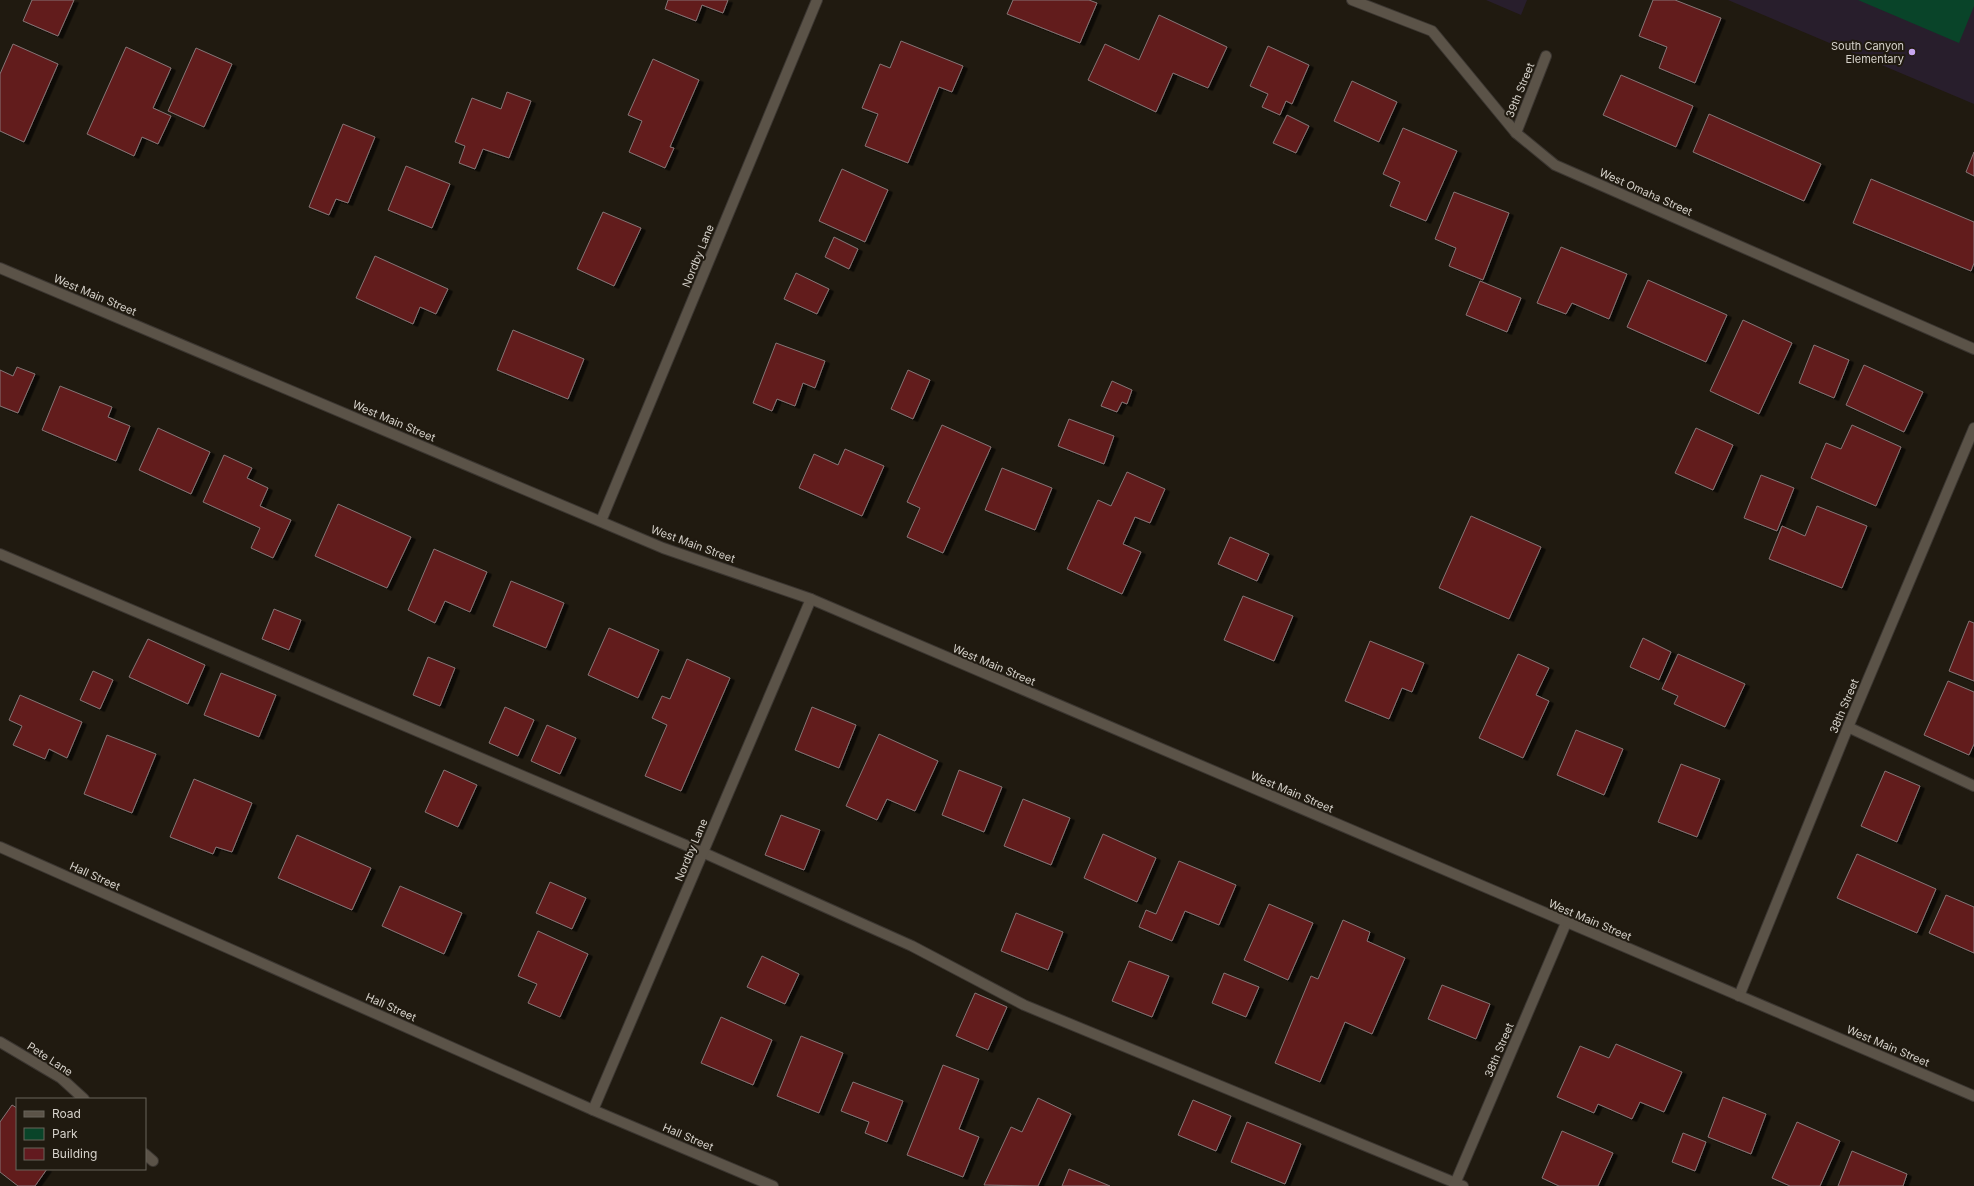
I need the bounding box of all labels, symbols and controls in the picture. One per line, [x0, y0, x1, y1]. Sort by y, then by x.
place label: South Canyon Elementary [1831, 39, 1904, 66]
marker: South Canyon Elementary [1907, 47, 1917, 57]
street label: 39th Street [1503, 60, 1538, 120]
street label: West Omaha Street [1597, 165, 1695, 219]
street label: Nordby Lane [679, 222, 717, 290]
street label: West Main Street [51, 271, 139, 319]
street label: West Main Street [350, 397, 438, 445]
street label: West Main Street [649, 522, 737, 566]
street label: West Main Street [950, 641, 1038, 689]
street label: 38th Street [1826, 676, 1862, 735]
street label: West Main Street [1248, 768, 1336, 816]
street label: Nordby Lane [672, 817, 710, 883]
street label: Hall Street [68, 859, 123, 893]
street label: West Main Street [1546, 896, 1634, 944]
street label: Hall Street [364, 990, 419, 1024]
street label: 38th Street [1481, 1020, 1517, 1079]
street label: West Main Street [1844, 1022, 1932, 1070]
street label: Pete Lane [25, 1039, 75, 1079]
legend [16, 1098, 146, 1170]
text: Road [52, 1106, 81, 1121]
street label: Hall Street [660, 1120, 716, 1154]
text: Park [52, 1126, 78, 1141]
text: Building [52, 1146, 97, 1161]

